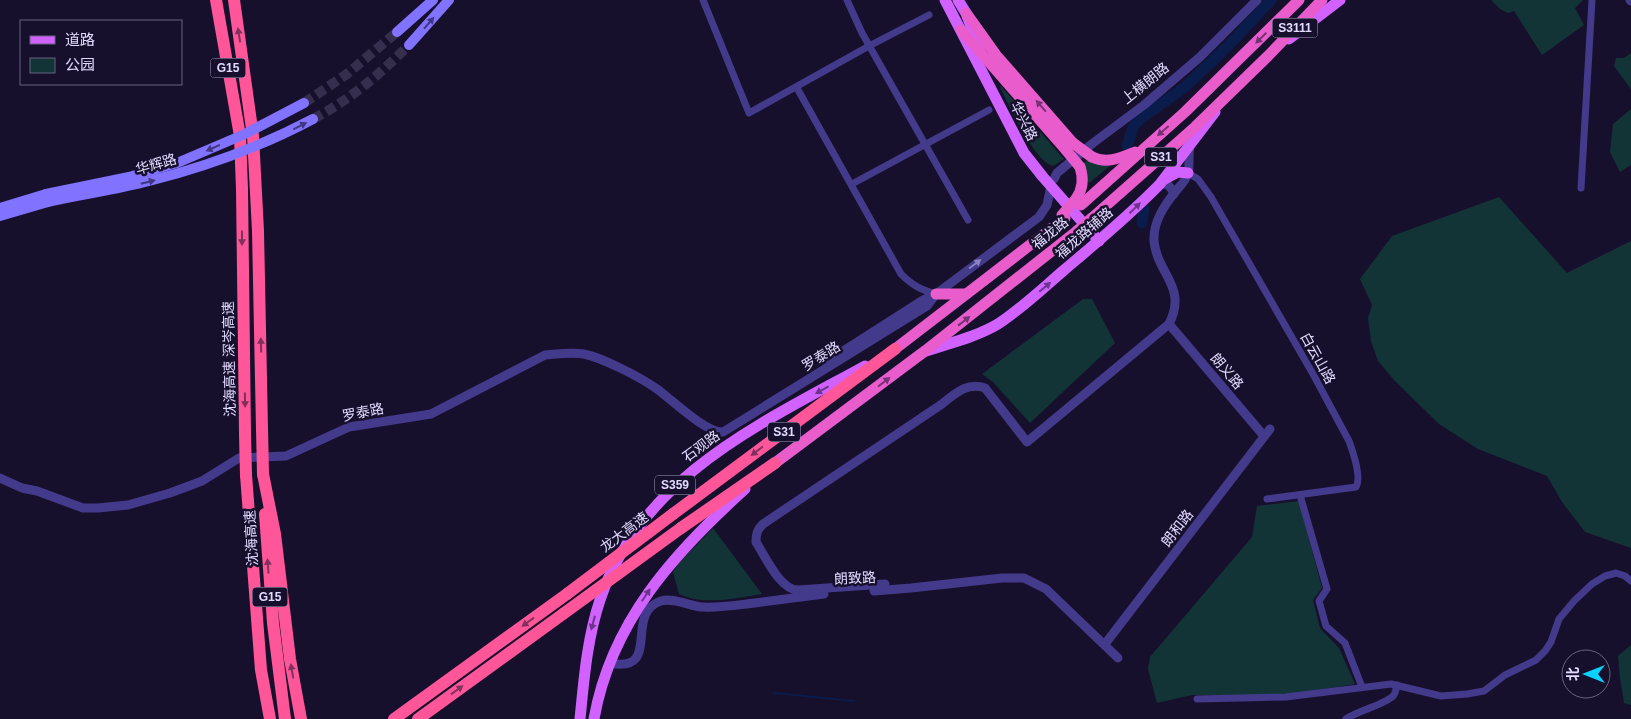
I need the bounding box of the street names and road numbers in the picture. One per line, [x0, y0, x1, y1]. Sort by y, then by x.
road number: S3111 [1272, 18, 1318, 38]
road number: G15 [210, 58, 246, 78]
street label: 上横朗路 [1118, 59, 1172, 107]
street label: 华兴路 [1007, 99, 1041, 143]
road number: S31 [1145, 148, 1177, 166]
street label: 华辉路 [134, 151, 178, 177]
street label: 福龙路辅路 [1052, 204, 1116, 262]
street label: 福龙路 [1029, 214, 1071, 252]
street label: 沈海高速 深岑高速 [220, 301, 238, 417]
street label: 白云山路 [1297, 330, 1339, 386]
street label: 罗泰路 [799, 338, 843, 374]
street label: 朗义路 [1207, 350, 1247, 392]
street label: 罗泰路 [341, 400, 385, 424]
road number: S31 [768, 422, 800, 442]
street label: 石观路 [679, 427, 723, 465]
road number: S359 [655, 476, 695, 494]
street label: 朗和路 [1158, 507, 1196, 549]
street label: 龙大高速 [597, 509, 651, 555]
street label: 沈海高速 [242, 510, 260, 566]
street label: 朗致路 [834, 569, 876, 587]
road number: G15 [252, 588, 288, 606]

